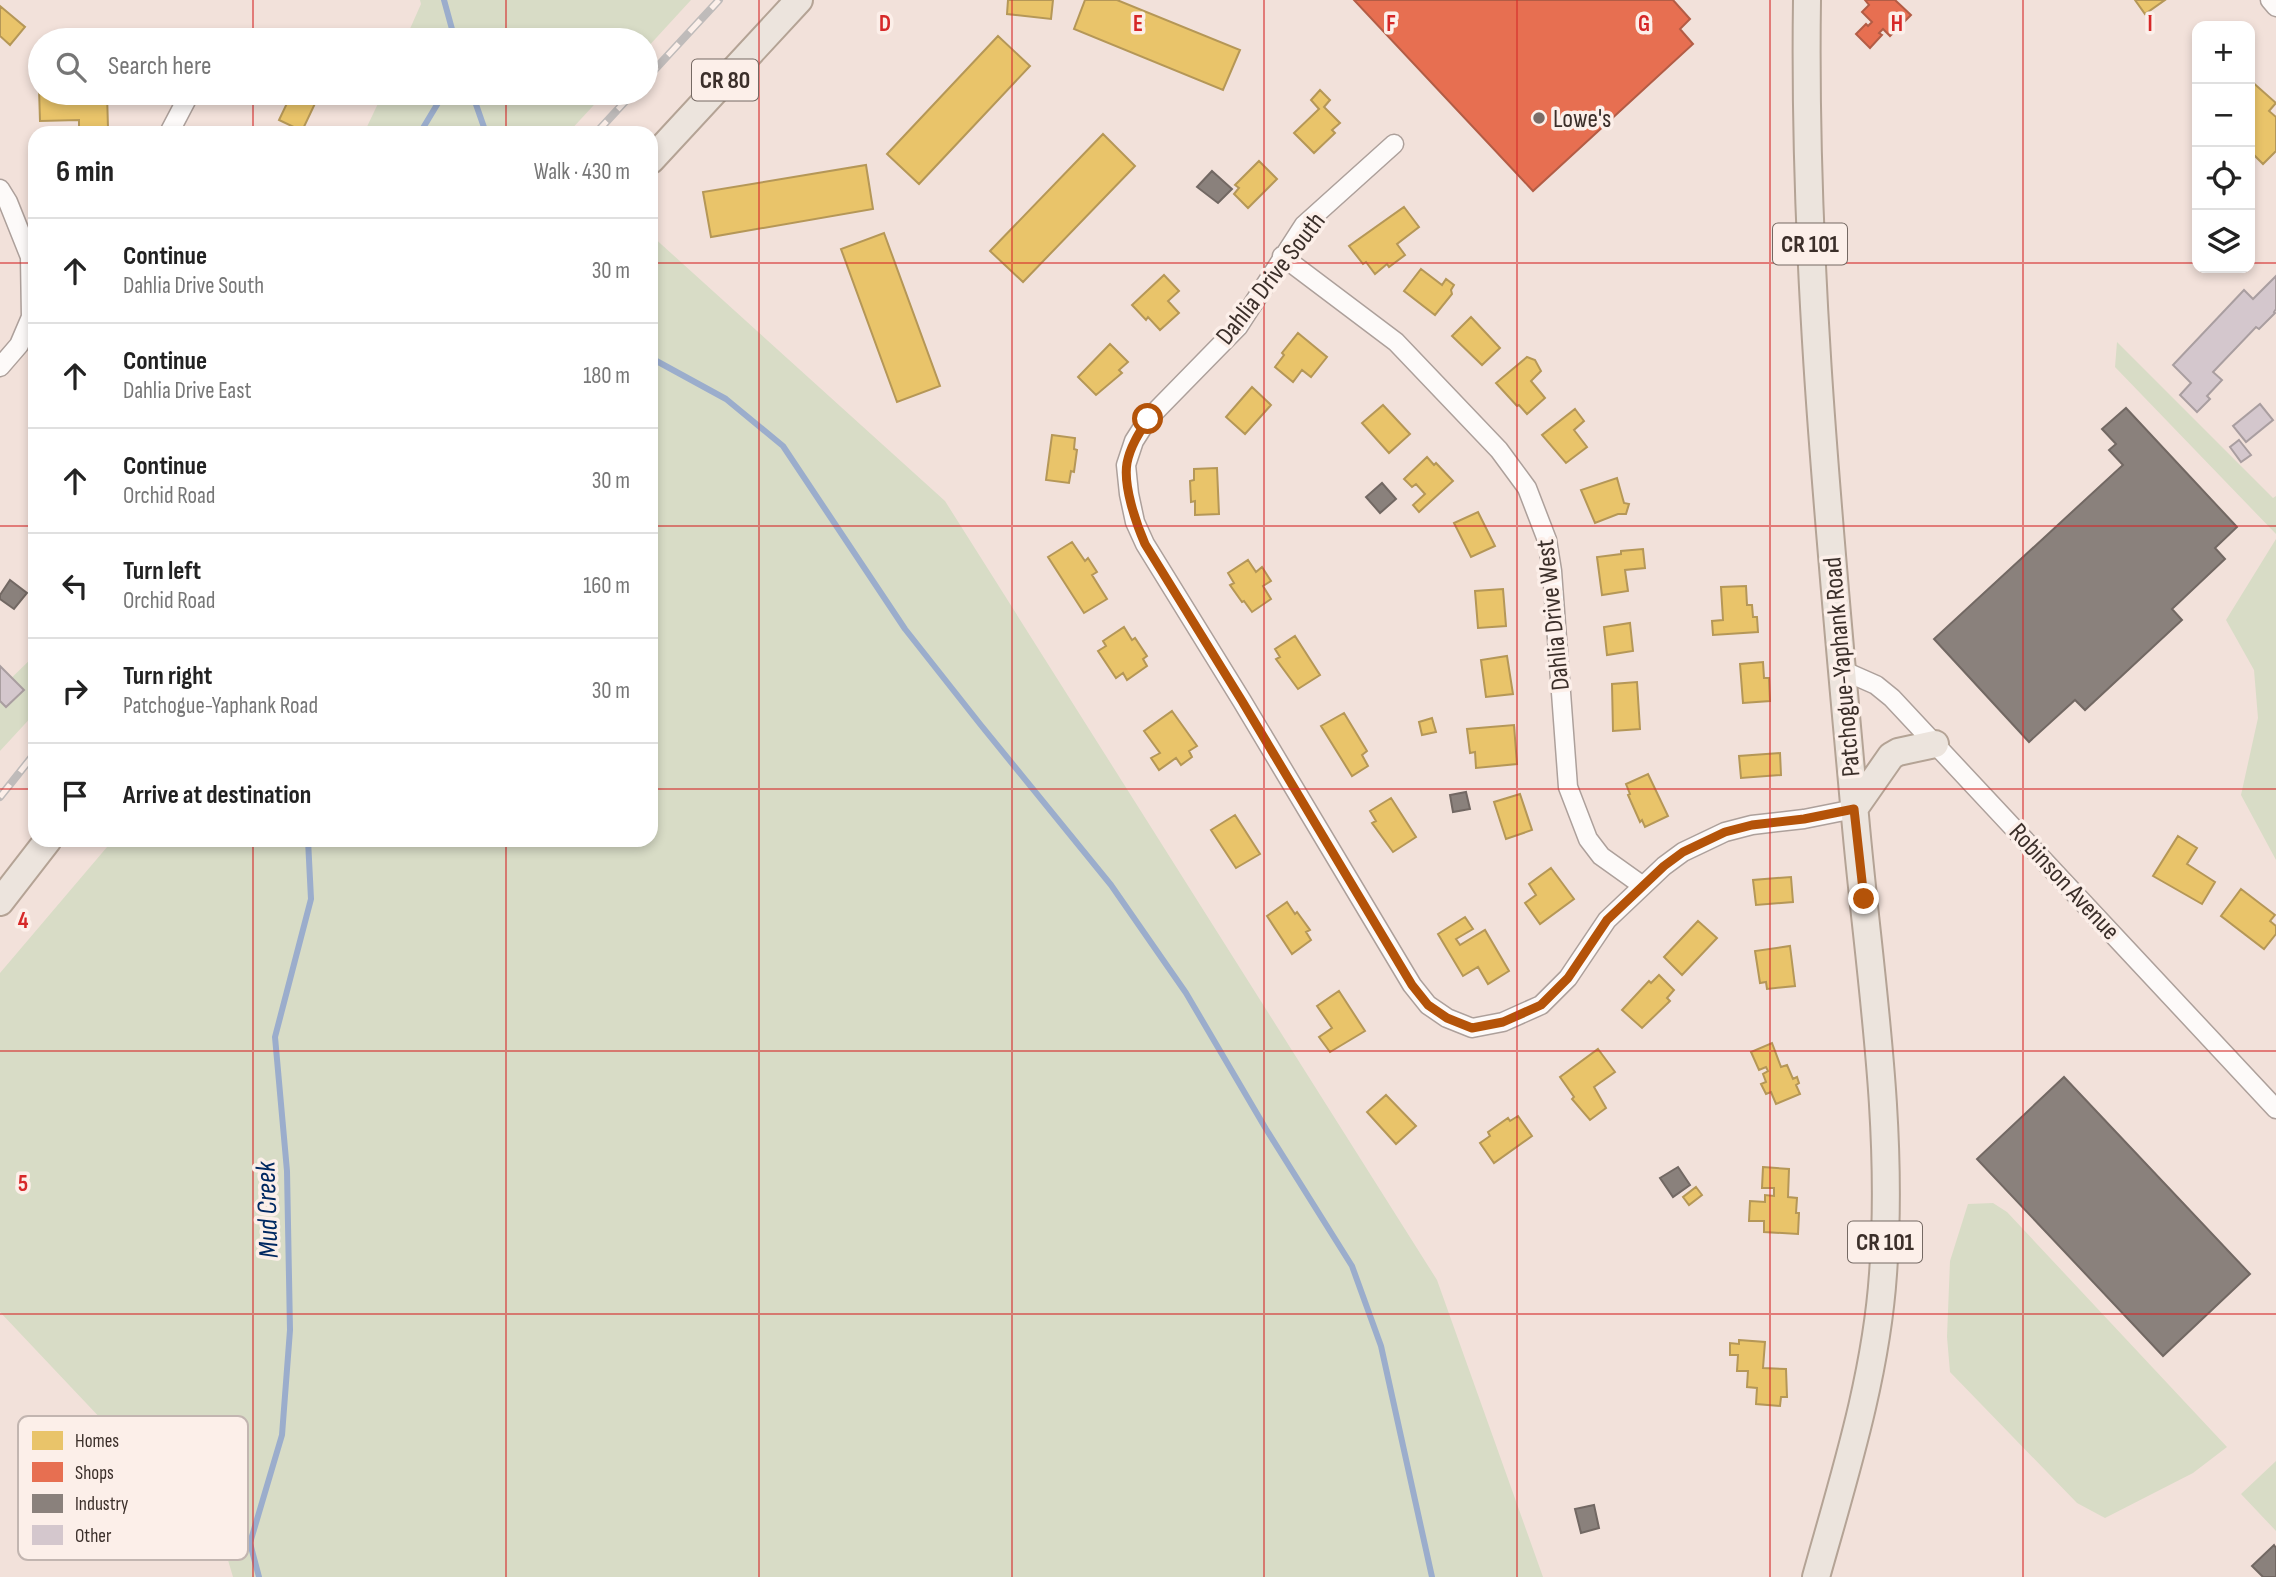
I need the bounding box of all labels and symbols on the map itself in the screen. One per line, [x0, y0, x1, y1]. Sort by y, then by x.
text: D [879, 10, 891, 38]
text: E [1133, 10, 1143, 38]
text: F [1386, 10, 1396, 38]
text: G [1638, 10, 1650, 38]
text: H [1891, 10, 1903, 38]
text: I [2147, 10, 2153, 38]
road number: CR 80 [692, 60, 758, 100]
place label: Lowe's [1553, 104, 1611, 135]
marker: Lowe's [1531, 110, 1547, 126]
street label: Dahlia Drive South [1210, 207, 1332, 351]
road number: CR 101 [1773, 224, 1847, 264]
route start [1132, 403, 1163, 434]
street label: Dahlia Drive West [1530, 538, 1577, 692]
street label: Patchogue-Yaphank Road [1817, 556, 1868, 778]
street label: Robinson Avenue [2002, 817, 2126, 947]
route end [1848, 883, 1879, 914]
text: 4 [18, 907, 29, 935]
water label: Mud Creek [249, 1160, 286, 1259]
text: 5 [18, 1170, 28, 1198]
road number: CR 101 [1848, 1222, 1922, 1262]
legend [18, 1416, 248, 1560]
text: Homes [75, 1430, 119, 1453]
text: Shops [75, 1462, 114, 1485]
text: Industry [75, 1493, 129, 1516]
text: Other [75, 1525, 112, 1548]

